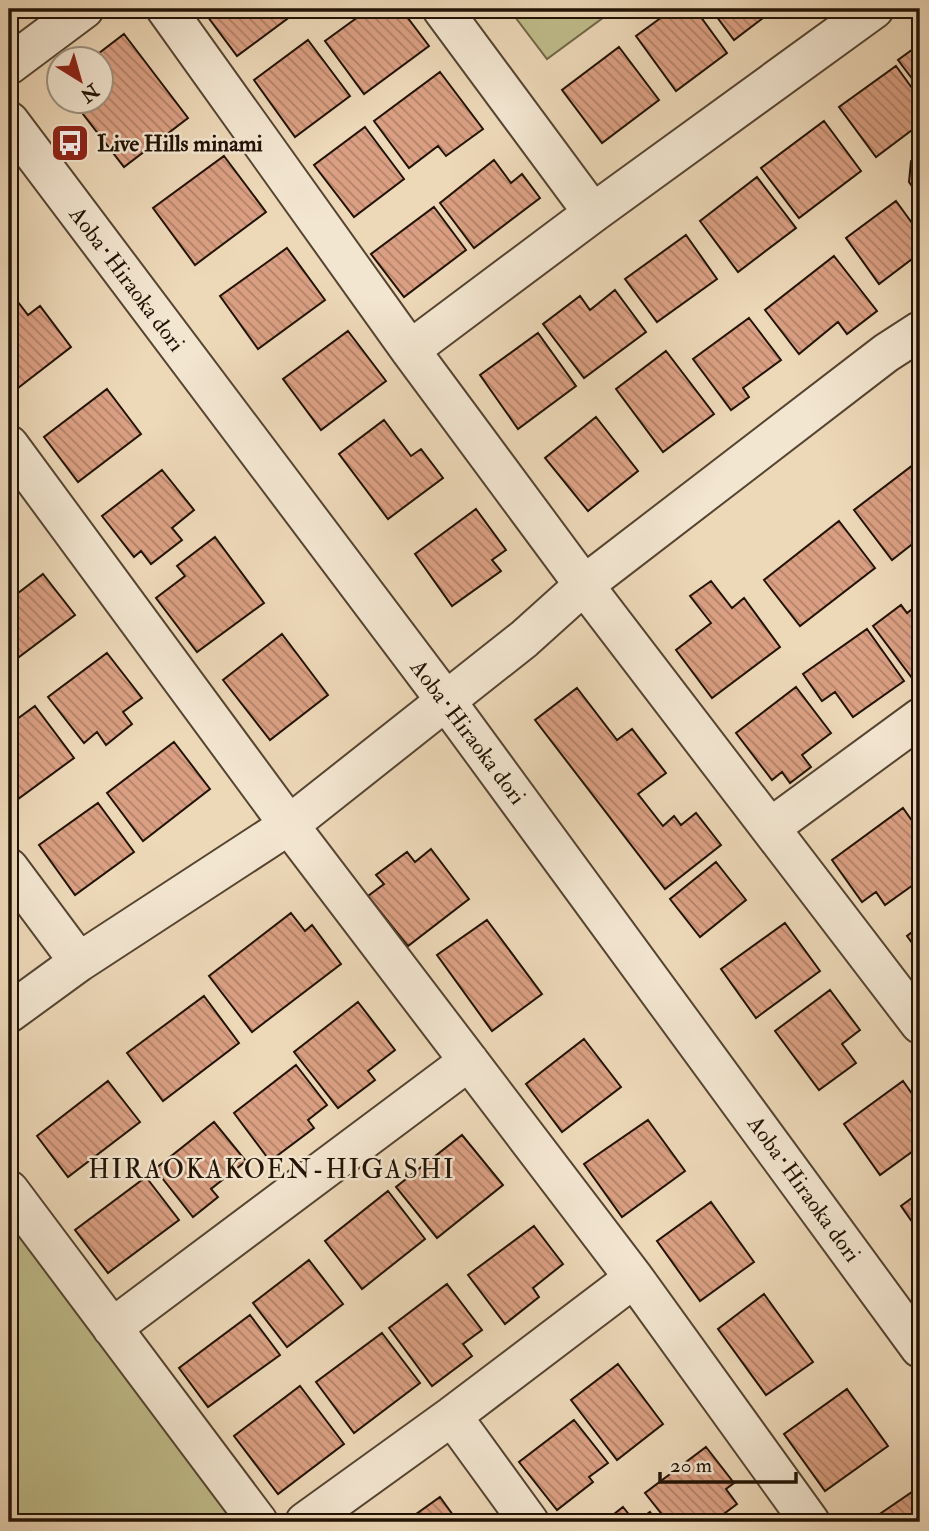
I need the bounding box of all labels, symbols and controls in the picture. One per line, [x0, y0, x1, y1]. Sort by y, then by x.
north arrow [46, 46, 116, 116]
text: N [75, 77, 104, 108]
bus stop icon: Live Hills minami [49, 122, 91, 164]
place label: Live Hills minami [97, 129, 263, 158]
street label: Aoba･Hiraoka dori [62, 200, 191, 357]
street label: Aoba･Hiraoka dori [403, 653, 532, 810]
street label: Aoba･Hiraoka dori [741, 1109, 867, 1268]
district label: HIRAOKAKOEN-HIGASHI [88, 1154, 456, 1186]
scale bar [660, 1440, 796, 1484]
text: 20 m [670, 1452, 712, 1479]

